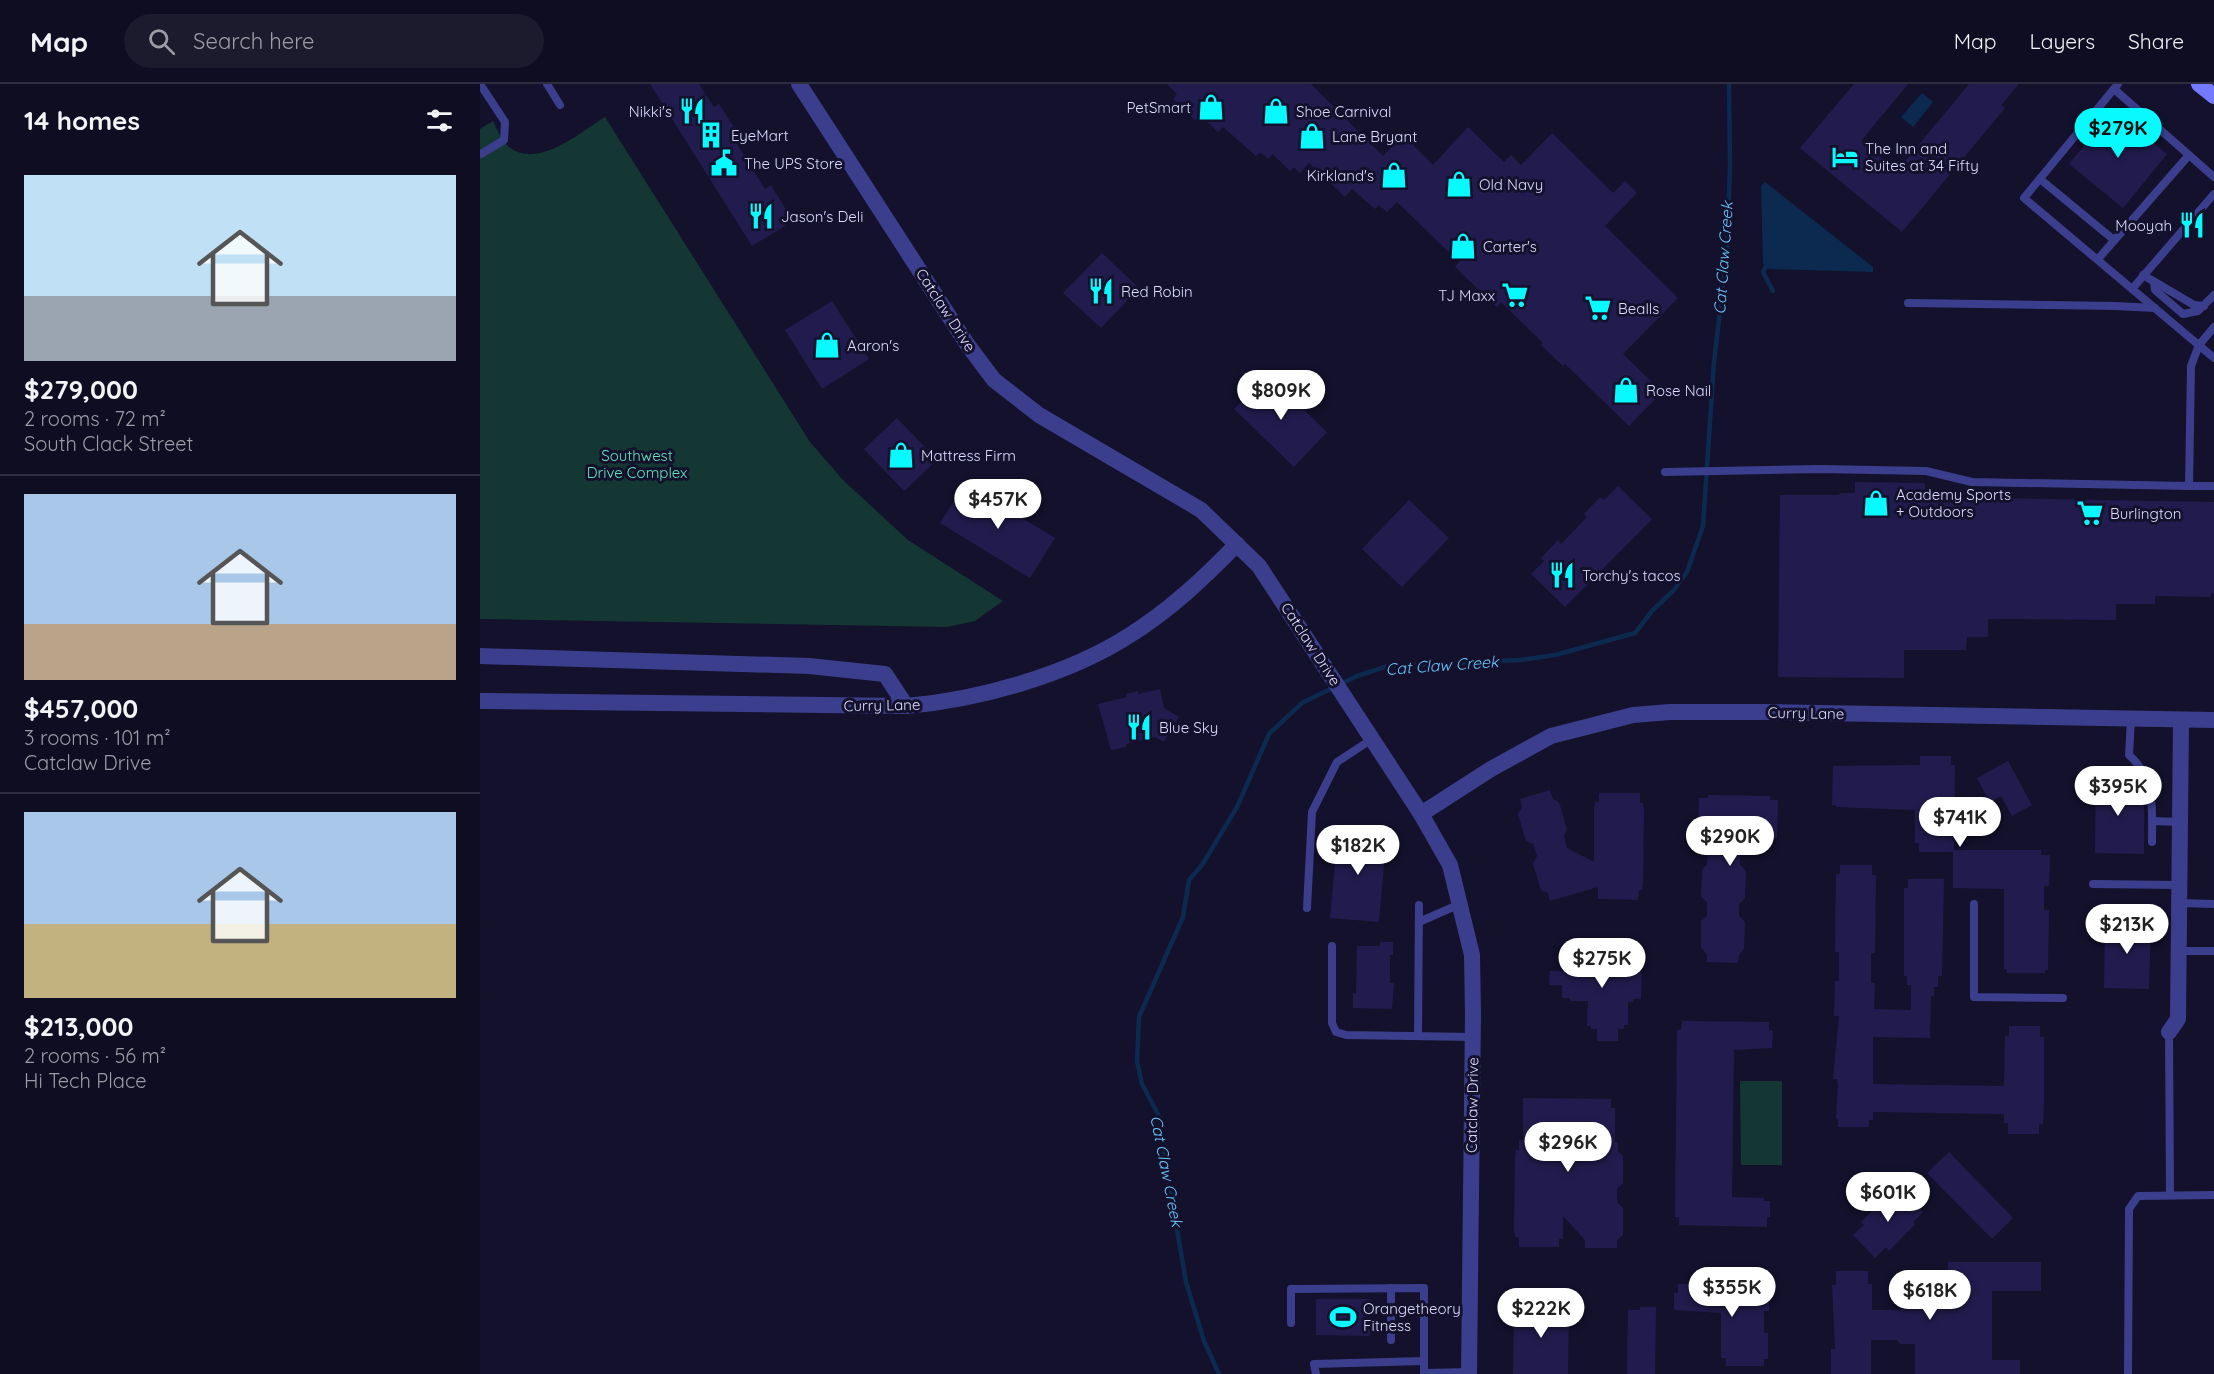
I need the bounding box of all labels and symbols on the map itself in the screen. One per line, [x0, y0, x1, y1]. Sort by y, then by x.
shop icon: PetSmart [1196, 92, 1226, 122]
restaurant icon: Nikki's [677, 96, 707, 126]
shop icon: Shoe Carnival [1261, 96, 1291, 126]
place label: PetSmart [1127, 98, 1191, 117]
place label: Nikki's [629, 102, 672, 121]
place label: Shoe Carnival [1296, 102, 1392, 121]
pin: $279K [2076, 108, 2160, 159]
building icon: EyeMart [696, 120, 726, 150]
shop icon: Lane Bryant [1297, 121, 1327, 151]
place label: EyeMart [731, 126, 789, 145]
place label: Lane Bryant [1332, 127, 1417, 146]
place label: The Inn and Suites at 34 Fifty [1865, 139, 1979, 175]
hotel icon: The Inn and Suites at 34 Fifty [1830, 142, 1860, 172]
public building icon: The UPS Store [709, 148, 739, 178]
place label: The UPS Store [744, 154, 843, 173]
shop icon: Kirkland's [1379, 160, 1409, 190]
place label: Kirkland's [1307, 166, 1374, 185]
shop icon: Old Navy [1444, 169, 1474, 199]
place label: Old Navy [1479, 175, 1543, 194]
water label: Cat Claw Creek [1709, 200, 1737, 315]
restaurant icon: Jason's Deli [746, 201, 776, 231]
place label: Jason's Deli [781, 207, 864, 226]
restaurant icon: Mooyah [2177, 210, 2207, 240]
place label: Mooyah [2115, 216, 2172, 235]
shop icon: Carter's [1448, 231, 1478, 261]
place label: Carter's [1483, 237, 1537, 256]
street label: Catclaw Drive [912, 265, 980, 355]
restaurant icon: Red Robin [1086, 276, 1116, 306]
supermarket icon: TJ Maxx [1500, 280, 1530, 310]
place label: Red Robin [1121, 282, 1193, 301]
place label: TJ Maxx [1438, 286, 1495, 305]
supermarket icon: Bealls [1583, 293, 1613, 323]
place label: Bealls [1618, 299, 1659, 318]
shop icon: Aaron's [812, 330, 842, 360]
place label: Aaron's [847, 336, 899, 355]
pin: $809K [1239, 370, 1323, 421]
shop icon: Rose Nail [1611, 375, 1641, 405]
place label: Rose Nail [1646, 381, 1711, 400]
shop icon: Mattress Firm [886, 440, 916, 470]
park label: Southwest Drive Complex [587, 446, 687, 482]
place label: Mattress Firm [921, 446, 1016, 465]
pin: $457K [956, 479, 1040, 530]
place label: Academy Sports + Outdoors [1896, 485, 2011, 521]
shop icon: Academy Sports + Outdoors [1861, 488, 1891, 518]
supermarket icon: Burlington [2075, 498, 2105, 528]
place label: Burlington [2110, 504, 2182, 523]
restaurant icon: Torchy's tacos [1547, 560, 1577, 590]
place label: Torchy's tacos [1582, 566, 1681, 585]
street label: Catclaw Drive [1277, 599, 1345, 689]
water label: Cat Claw Creek [1385, 651, 1500, 679]
street label: Curry Lane [843, 695, 921, 715]
street label: Curry Lane [1767, 703, 1845, 723]
restaurant icon: Blue Sky [1124, 712, 1154, 742]
place label: Blue Sky [1159, 718, 1218, 737]
pin: $395K [2076, 766, 2160, 817]
pin: $741K [1918, 797, 2002, 848]
pin: $290K [1688, 816, 1772, 867]
pin: $182K [1316, 825, 1400, 876]
pin: $213K [2085, 904, 2169, 955]
pin: $275K [1560, 938, 1644, 989]
street label: Catclaw Drive [1462, 1057, 1482, 1153]
water label: Cat Claw Creek [1146, 1114, 1188, 1230]
pin: $296K [1526, 1122, 1610, 1173]
pin: $601K [1846, 1172, 1930, 1223]
pin: $355K [1690, 1267, 1774, 1318]
pin: $618K [1888, 1270, 1972, 1321]
pin: $222K [1499, 1288, 1583, 1339]
place label: Orangetheory Fitness [1363, 1299, 1461, 1335]
sports icon: Orangetheory Fitness [1328, 1302, 1358, 1332]

